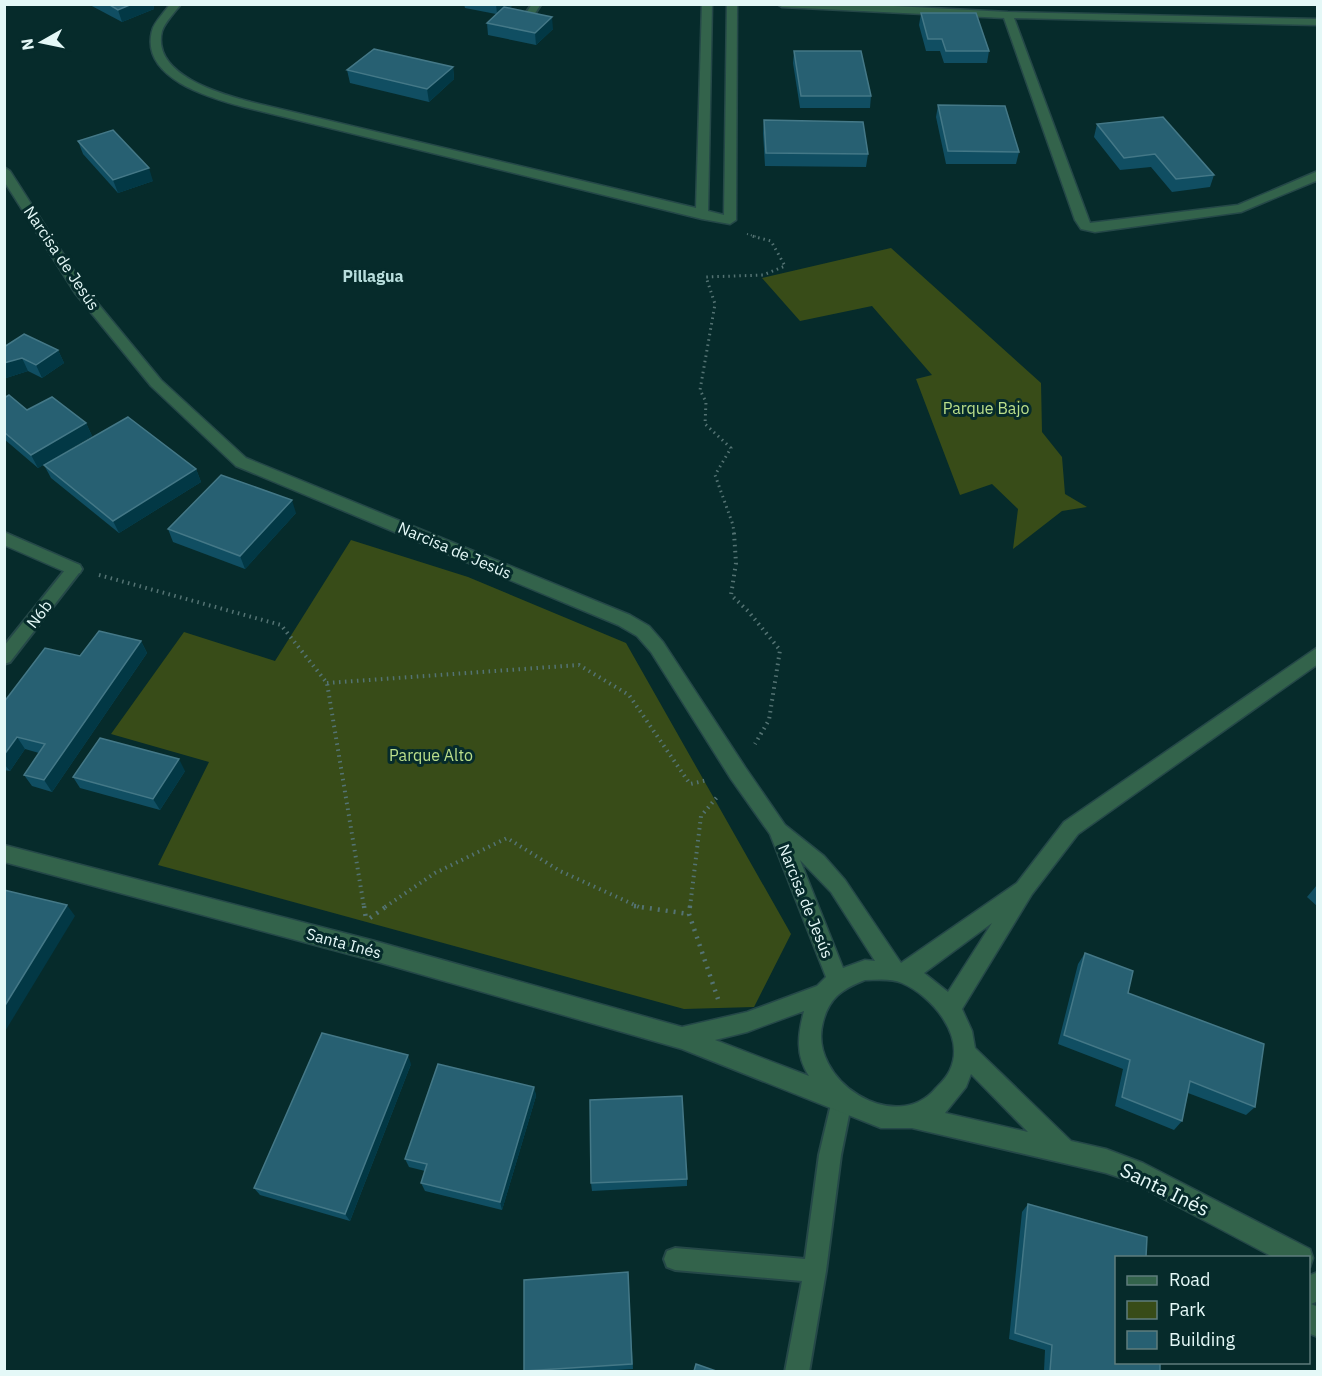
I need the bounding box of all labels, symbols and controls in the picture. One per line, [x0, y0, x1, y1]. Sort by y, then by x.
north arrow [12, 12, 72, 72]
text: N [16, 37, 38, 52]
street label: Narcisa de Jesús [20, 202, 104, 314]
district label: Pillagua [342, 266, 404, 286]
park label: Parque Bajo [943, 398, 1029, 418]
street label: Narcisa de Jesús [395, 517, 515, 583]
street label: N6b [22, 596, 56, 632]
park label: Parque Alto [389, 745, 473, 765]
street label: Narcisa de Jesús [774, 841, 838, 961]
street label: Santa Inés [304, 923, 384, 963]
street label: Santa Inés [1116, 1156, 1214, 1222]
legend [1115, 1256, 1310, 1364]
text: Road [1169, 1268, 1210, 1291]
text: Park [1169, 1298, 1206, 1321]
text: Building [1169, 1328, 1236, 1351]

